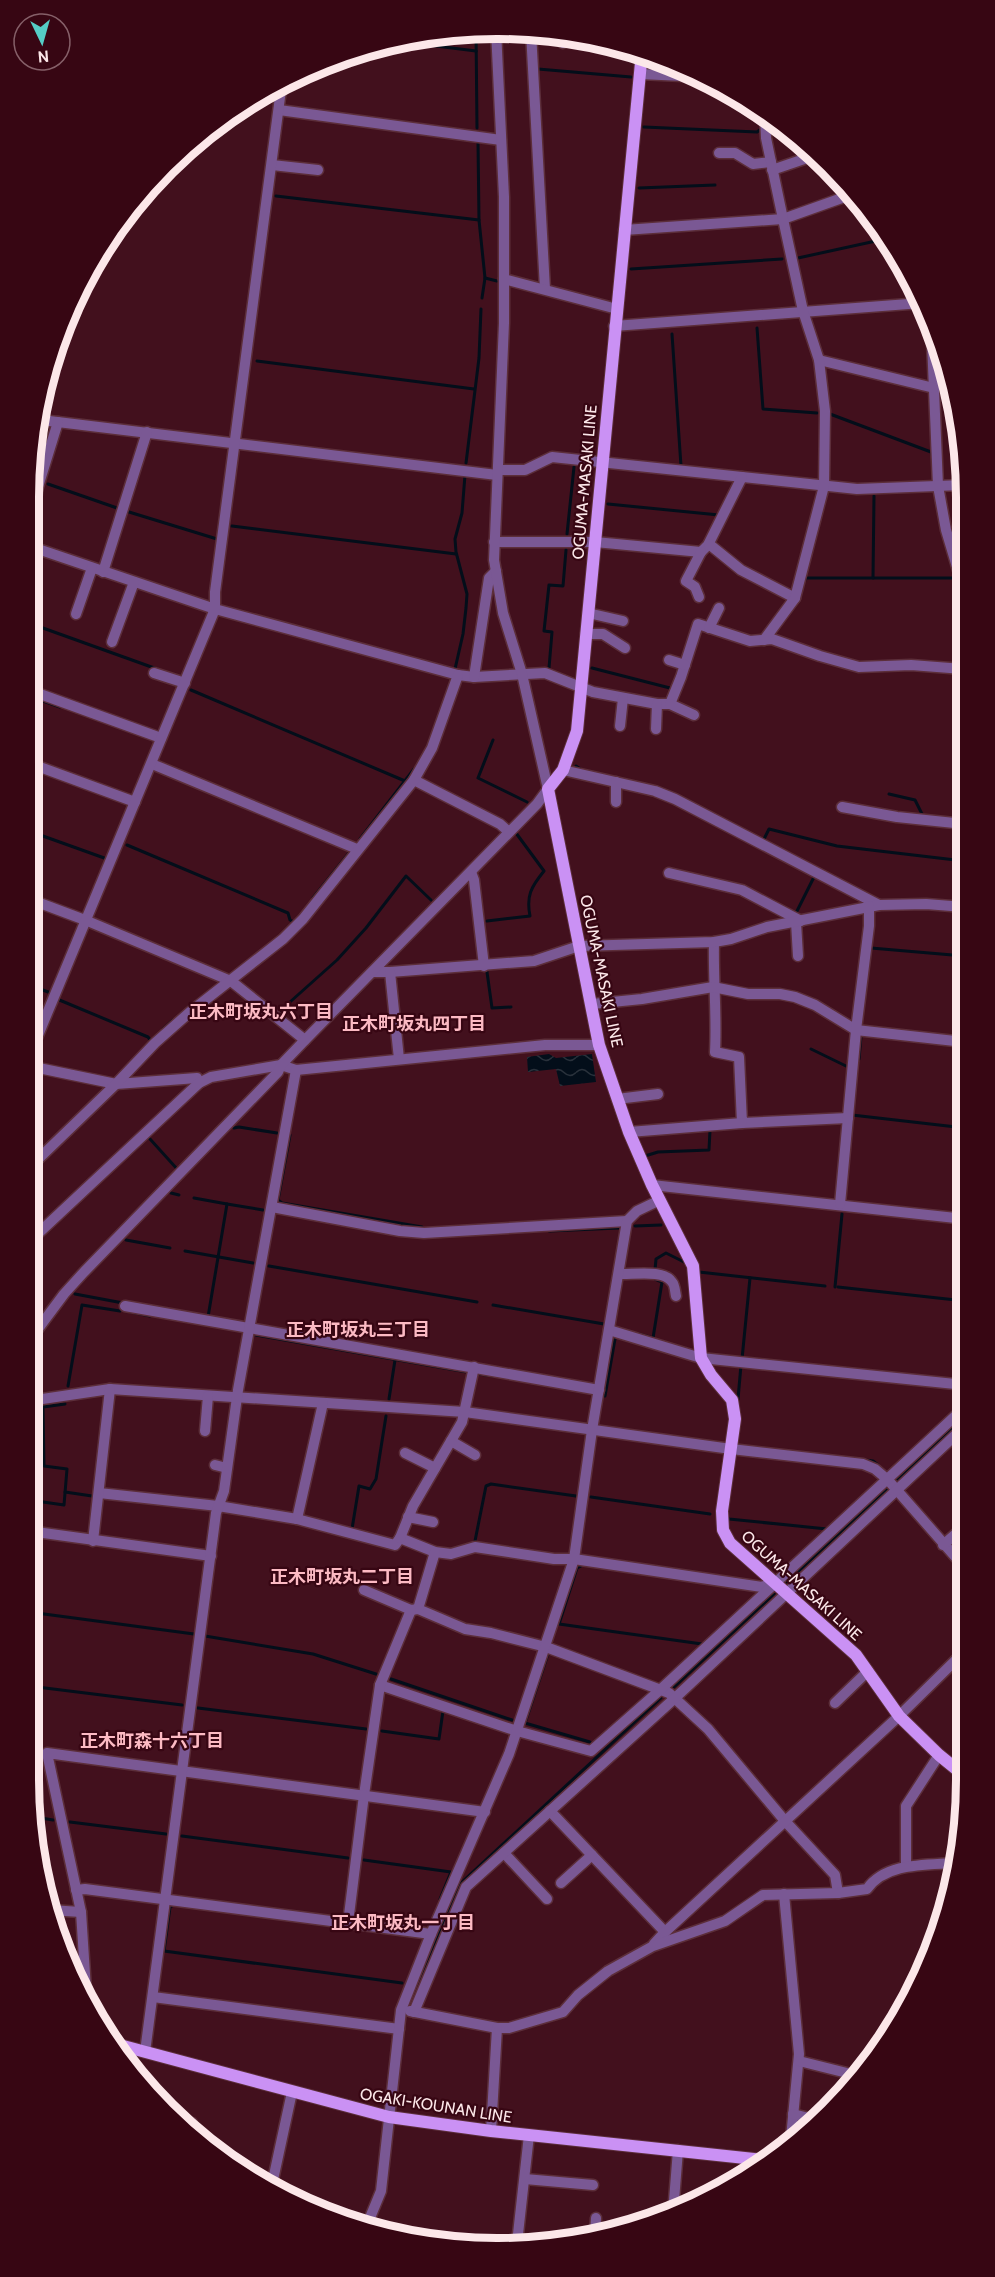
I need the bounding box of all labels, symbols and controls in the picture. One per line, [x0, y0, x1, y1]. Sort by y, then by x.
north arrow [12, 12, 72, 72]
text: N [37, 46, 50, 66]
street label: OGUMA-MASAKI LINE [568, 404, 601, 560]
street label: OGUMA-MASAKI LINE [576, 893, 627, 1049]
district label: 正木町坂丸六丁目 [189, 1001, 333, 1023]
district label: 正木町坂丸四丁目 [342, 1013, 486, 1035]
district label: 正木町坂丸三丁目 [286, 1319, 430, 1341]
street label: OGUMA-MASAKI LINE [738, 1526, 866, 1644]
district label: 正木町坂丸二丁目 [270, 1566, 414, 1588]
district label: 正木町森十六丁目 [80, 1730, 224, 1752]
district label: 正木町坂丸一丁目 [331, 1912, 475, 1934]
street label: OGAKI-KOUNAN LINE [359, 2084, 513, 2127]

